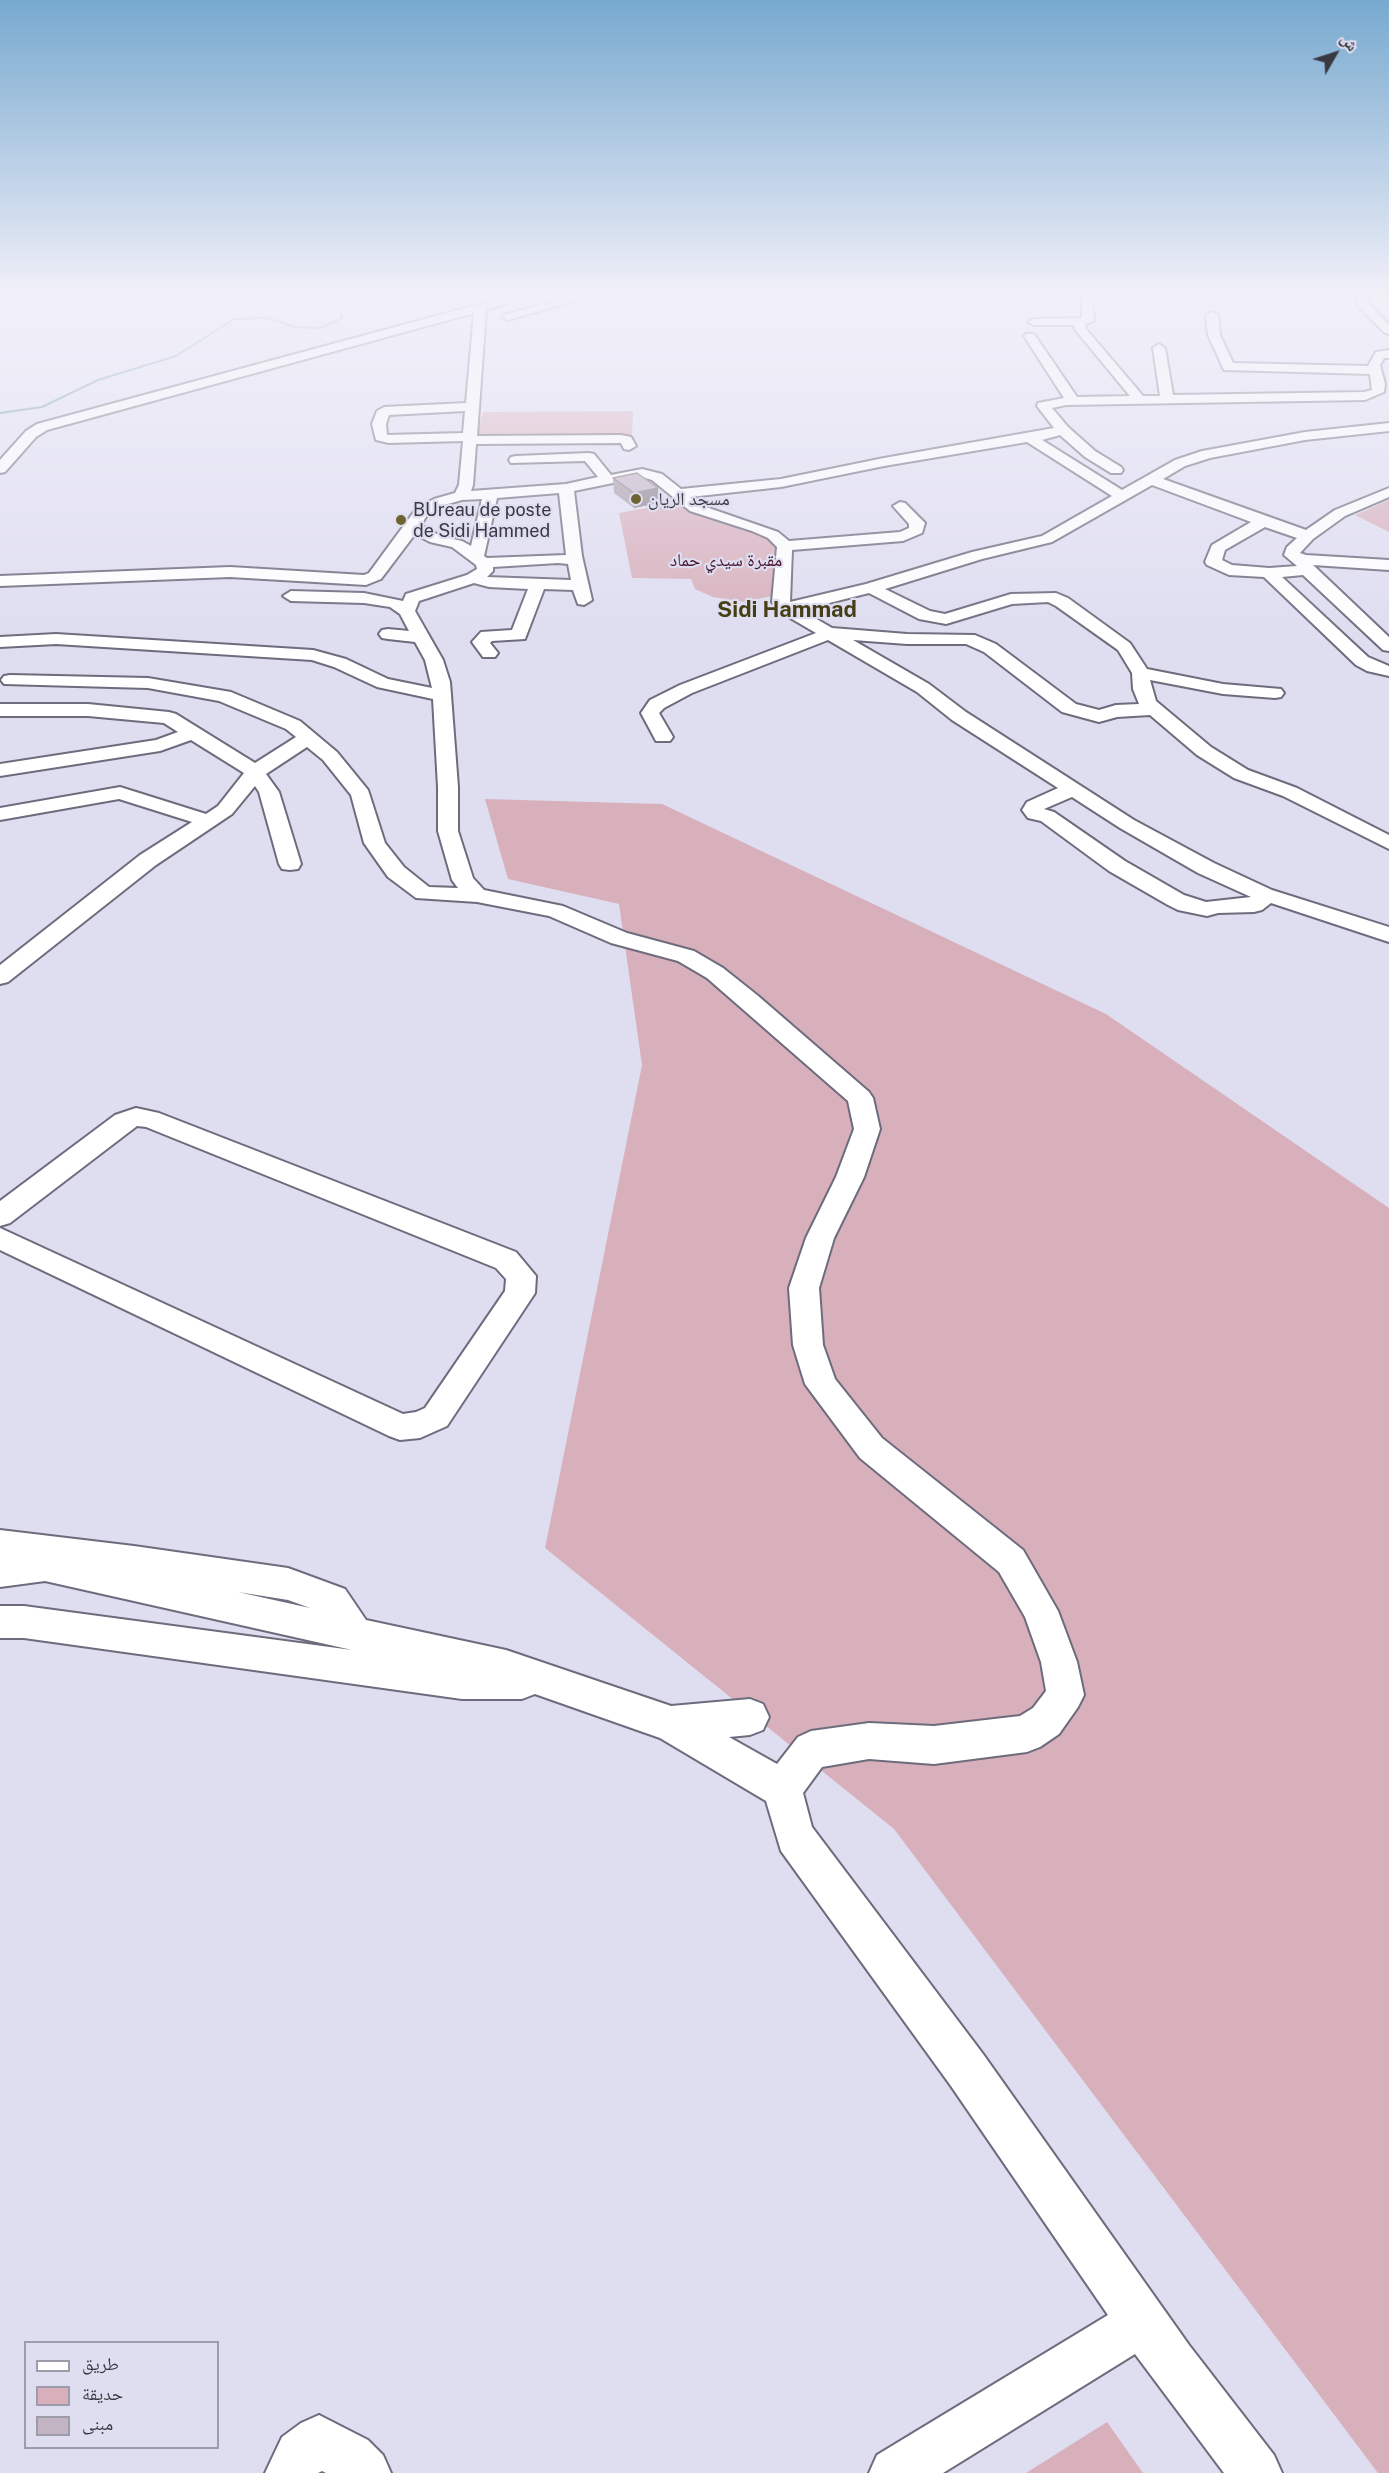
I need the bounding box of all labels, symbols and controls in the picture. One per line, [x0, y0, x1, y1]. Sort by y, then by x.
north arrow [1305, 24, 1365, 84]
text: ش [1337, 30, 1362, 55]
place label: مسجد الريان [648, 488, 730, 510]
marker: مسجد الريان [629, 492, 643, 506]
place label: BUreau de poste de Sidi Hammed [413, 499, 551, 542]
marker: BUreau de poste de Sidi Hammed [394, 513, 408, 527]
park label: مقبرة سيدي حماد [670, 549, 782, 571]
district label: Sidi Hammad [717, 597, 857, 623]
legend [24, 2341, 219, 2449]
text: طريق [82, 2353, 119, 2374]
text: حديقة [82, 2383, 123, 2404]
text: مبنى [82, 2413, 113, 2434]

